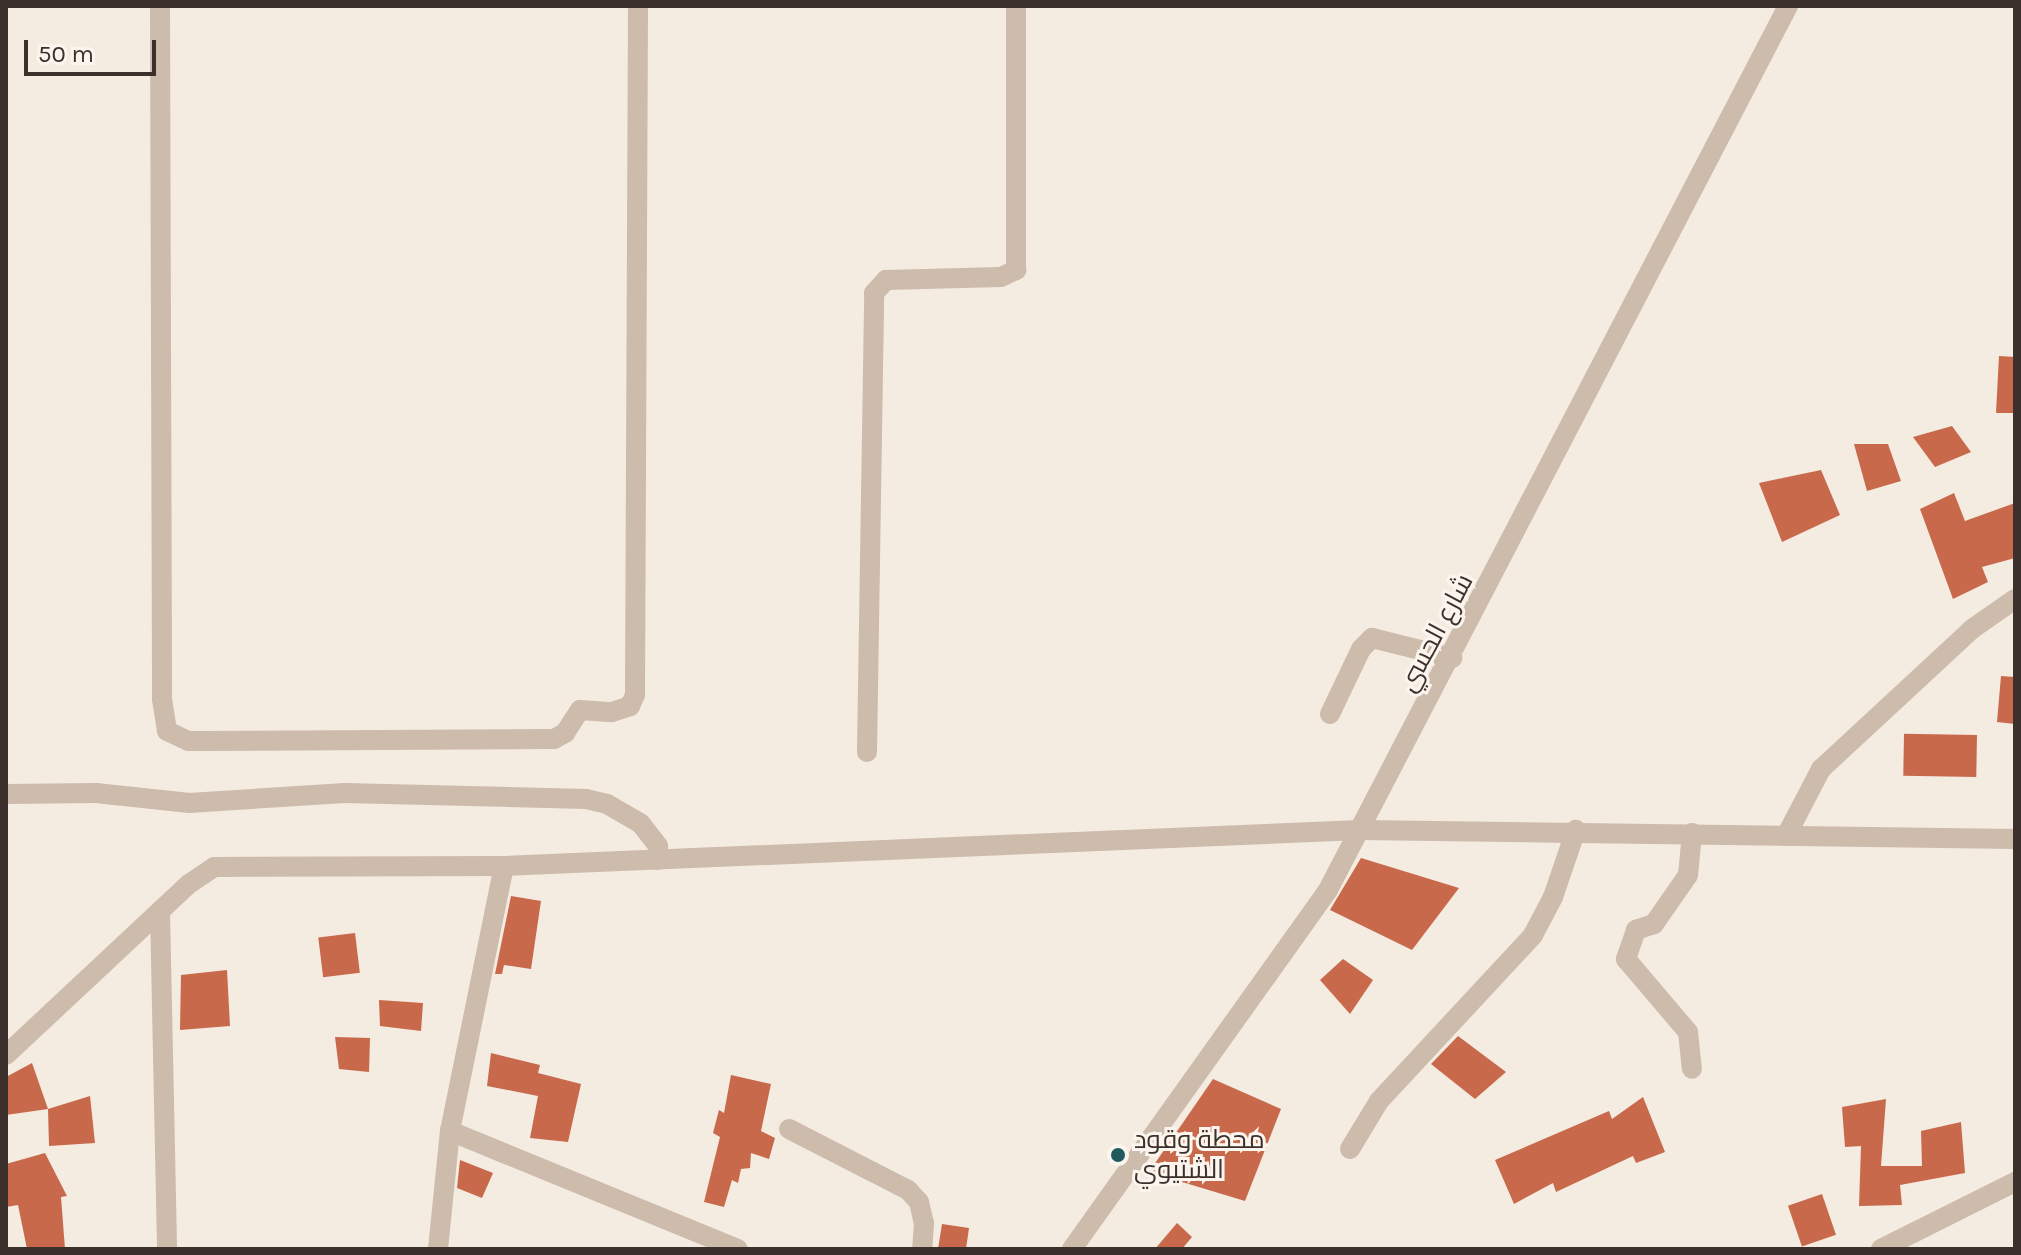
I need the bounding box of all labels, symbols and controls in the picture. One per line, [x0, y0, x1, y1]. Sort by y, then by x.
scale bar [28, 24, 160, 74]
text: 50 m [38, 40, 94, 68]
street label: شارع الحسي [1392, 569, 1480, 697]
place label: محطة وقود الشتيوي [1134, 1124, 1265, 1186]
marker: محطة وقود الشتيوي [1109, 1146, 1127, 1164]

